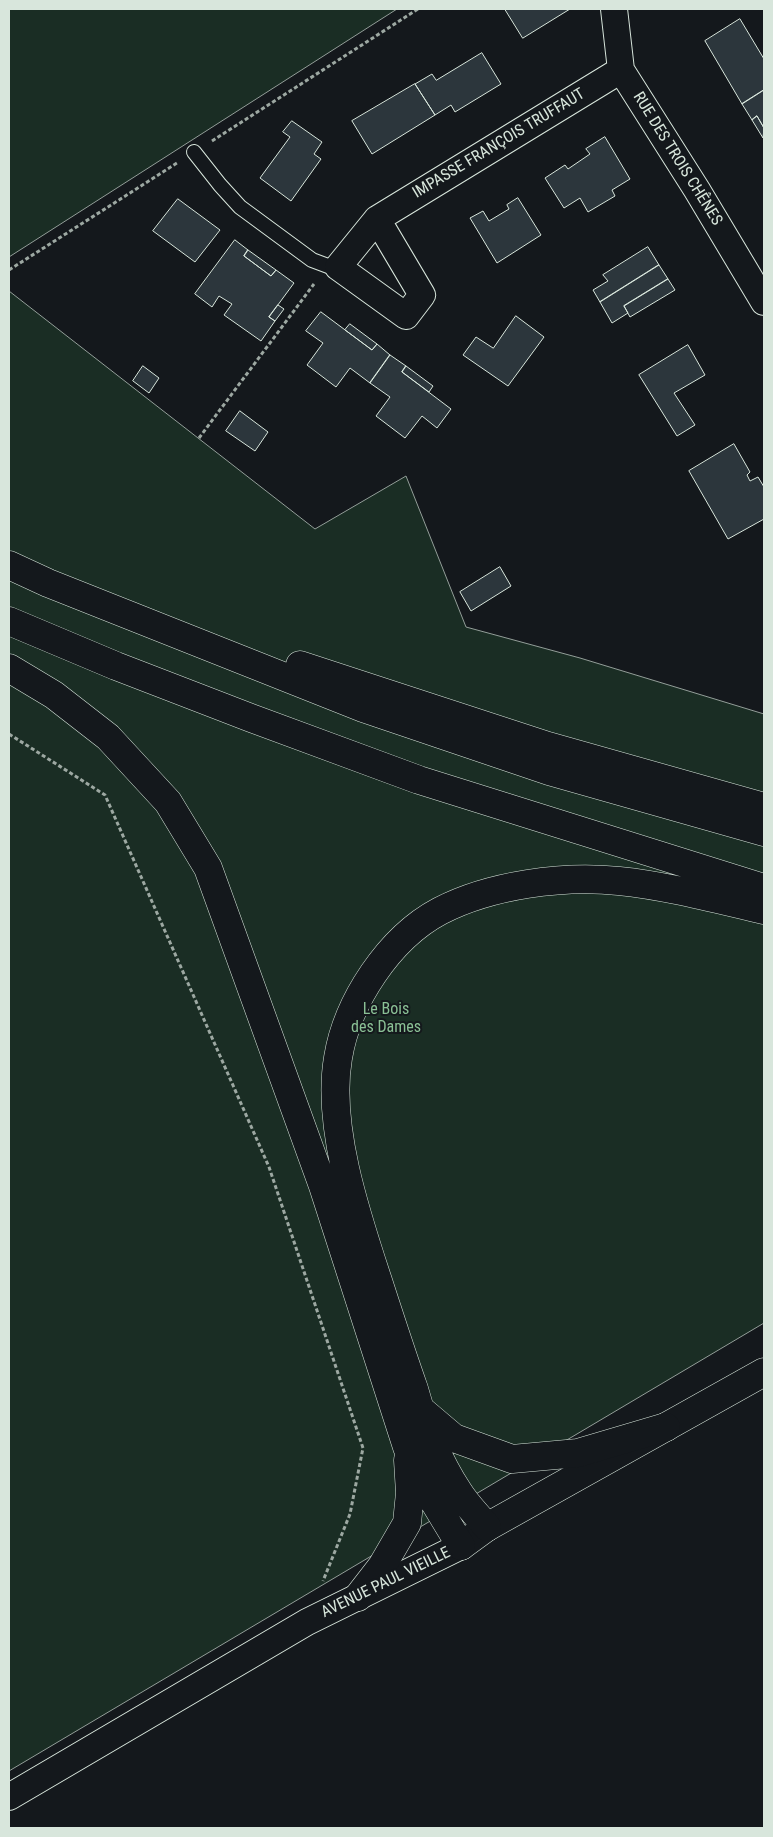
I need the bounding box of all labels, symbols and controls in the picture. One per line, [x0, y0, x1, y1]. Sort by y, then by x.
street label: IMPASSE FRANÇOIS TRUFFAUT [409, 85, 589, 203]
street label: RUE DES TROIS CHÊNES [628, 89, 726, 229]
park label: Le Bois des Dames [351, 1000, 421, 1038]
street label: AVENUE PAUL VIEILLE [318, 1543, 454, 1623]

